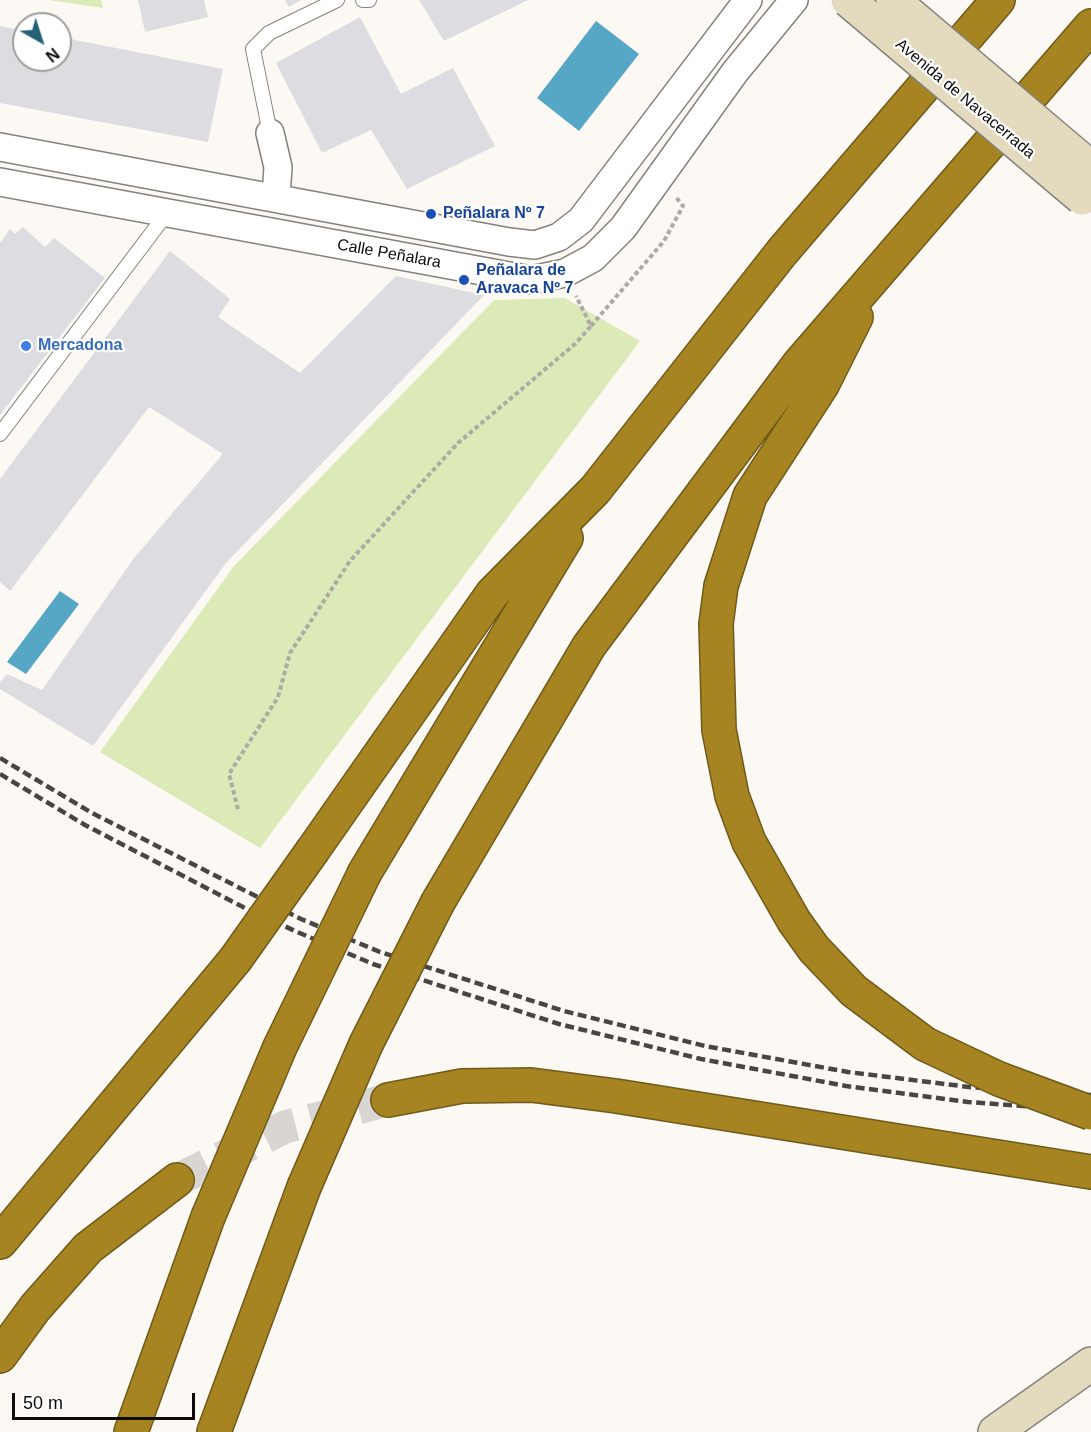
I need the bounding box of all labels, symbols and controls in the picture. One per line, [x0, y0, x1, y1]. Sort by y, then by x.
north arrow [12, 12, 72, 72]
street label: Avenida de Navacerrada [891, 35, 1039, 163]
text: N [43, 45, 62, 65]
place label: Peñalara Nº 7 [443, 204, 545, 224]
marker: Peñalara Nº 7 [424, 207, 438, 221]
street label: Calle Peñalara [336, 235, 442, 273]
place label: Peñalara de Aravaca Nº 7 [476, 261, 573, 299]
marker: Peñalara de Aravaca Nº 7 [457, 273, 471, 287]
place label: Mercadona [38, 336, 122, 356]
marker: Mercadona [19, 339, 33, 353]
scale bar [15, 1381, 198, 1419]
text: 50 m [23, 1393, 63, 1413]

